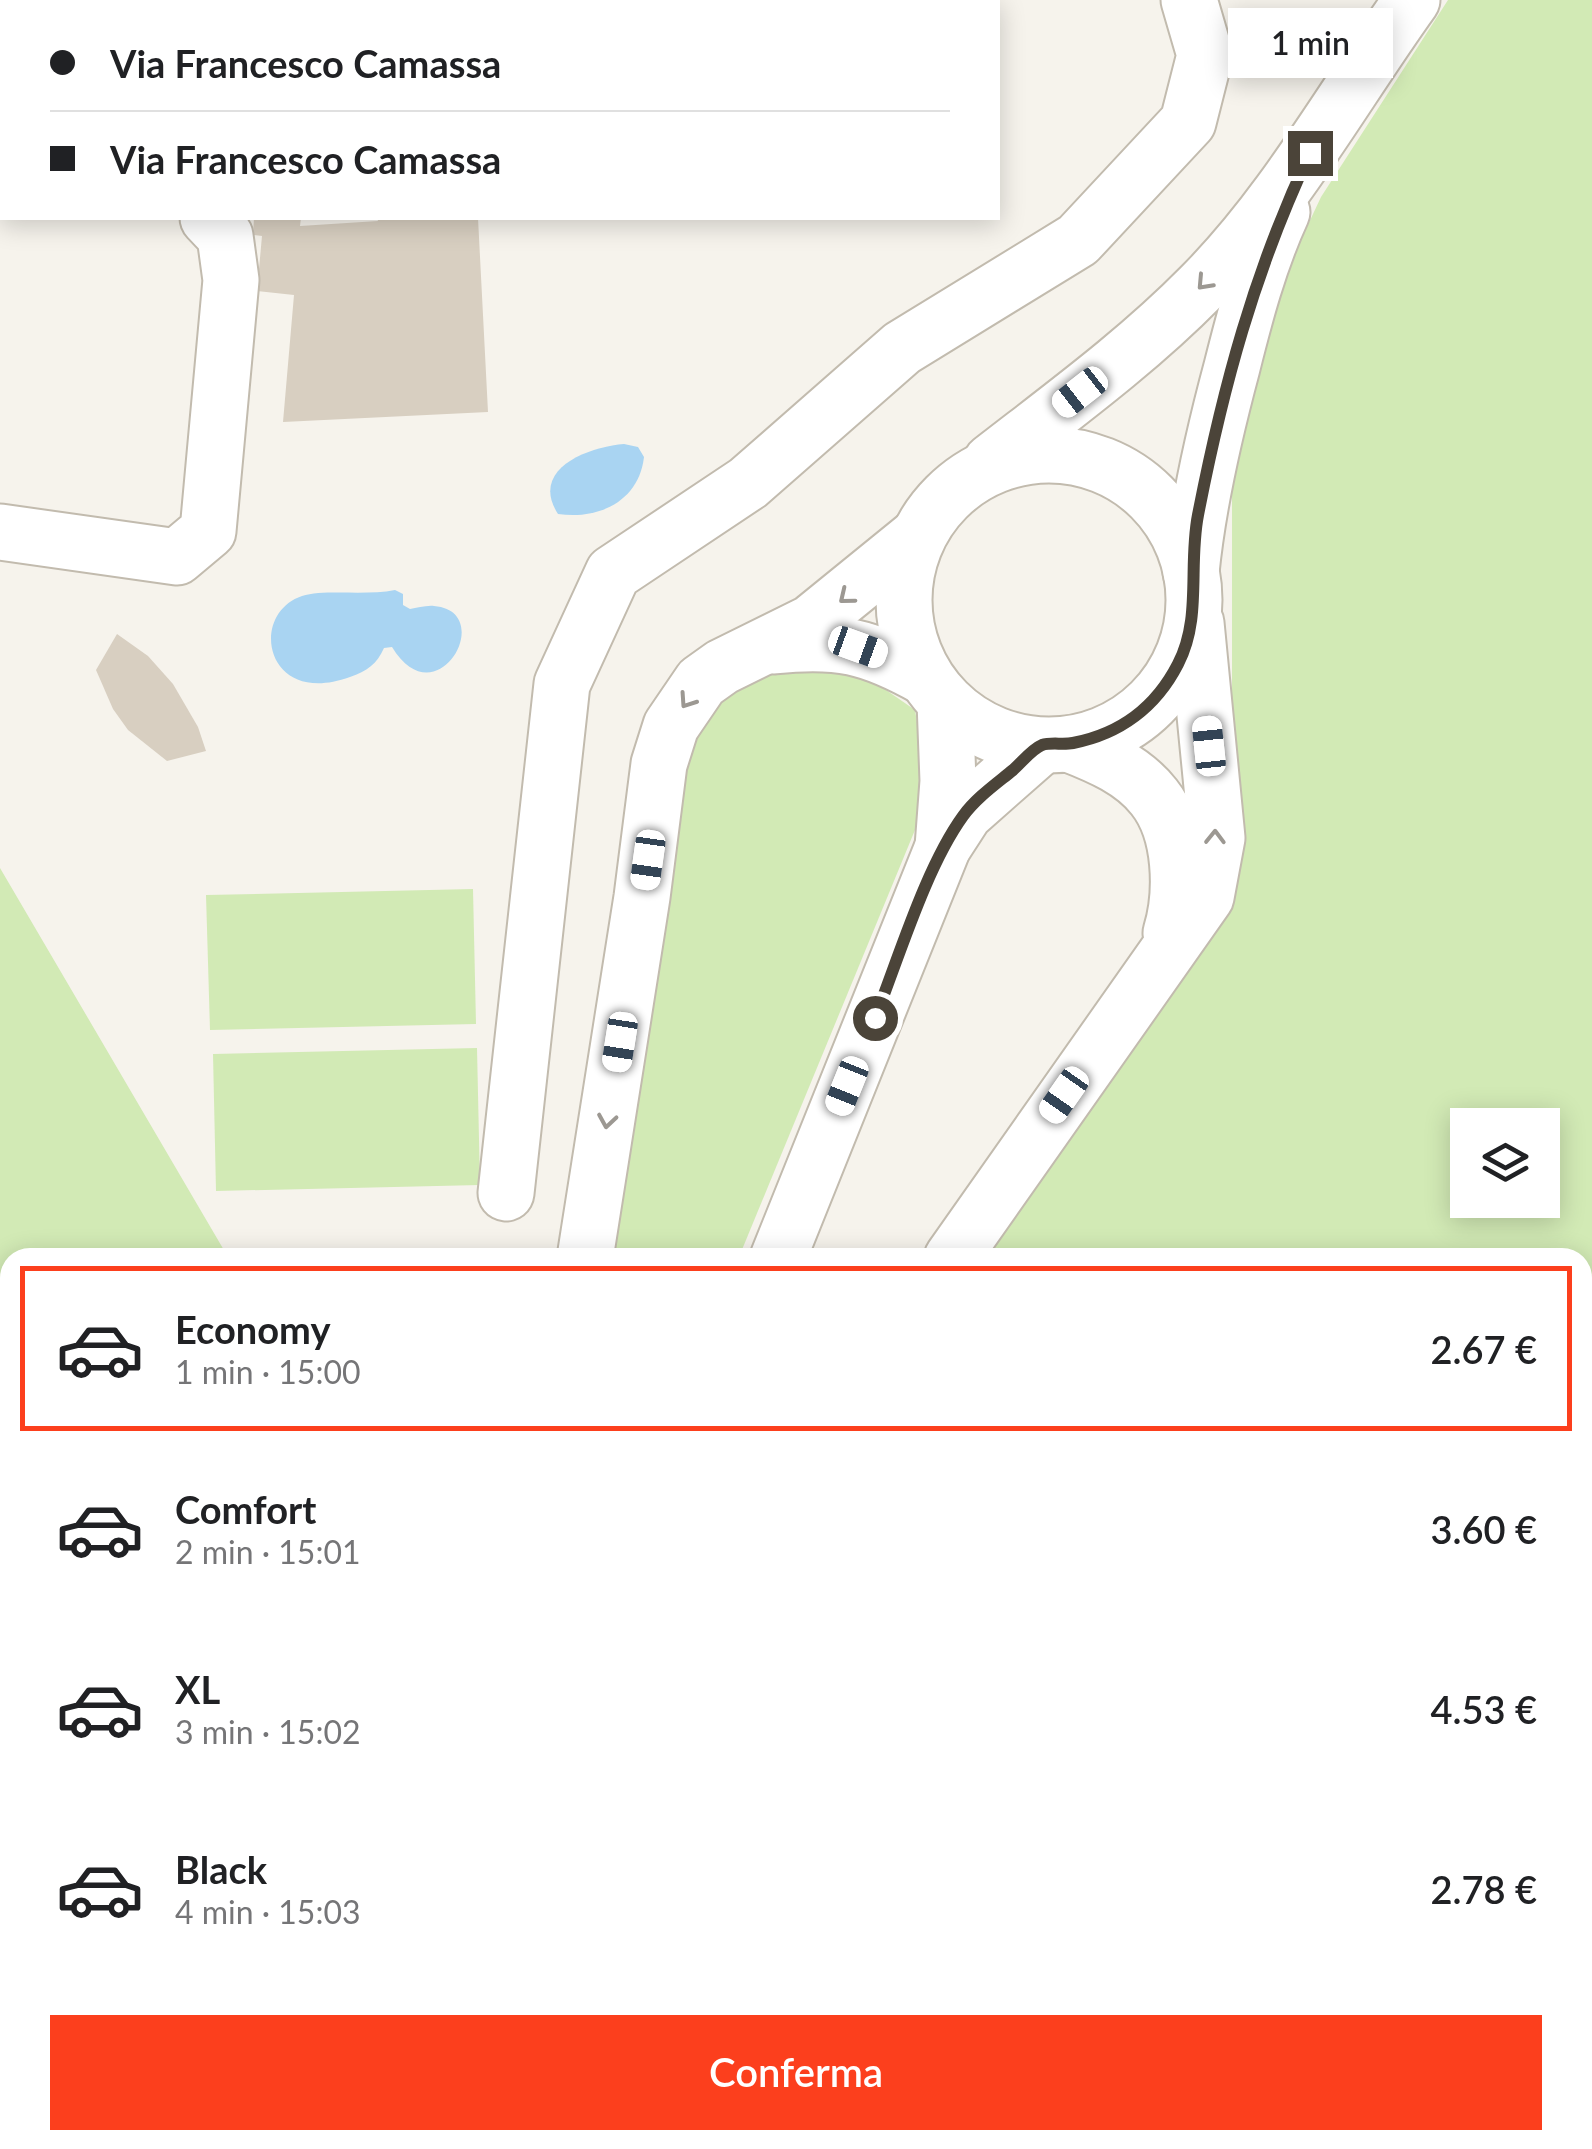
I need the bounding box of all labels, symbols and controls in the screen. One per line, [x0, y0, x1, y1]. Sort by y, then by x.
callout: 1 min [1228, 8, 1392, 78]
text: 1 min [1271, 23, 1350, 62]
text: Via Francesco Camassa [110, 40, 501, 86]
route end [1288, 131, 1333, 176]
text: Via Francesco Camassa [110, 136, 501, 182]
one-way arrow [1198, 271, 1216, 290]
car [1047, 362, 1113, 422]
one-way arrow [839, 585, 857, 602]
car [825, 623, 891, 671]
one-way arrow [681, 691, 700, 709]
car [1191, 715, 1227, 777]
car [629, 828, 667, 892]
one-way arrow [1204, 829, 1226, 844]
route start [853, 996, 898, 1041]
car [600, 1010, 640, 1074]
car [822, 1053, 872, 1119]
car [1035, 1062, 1093, 1128]
map controls [1450, 1108, 1560, 1218]
button: layers [1450, 1108, 1560, 1218]
one-way arrow [597, 1112, 618, 1129]
icon: car [55, 1304, 145, 1394]
text: Economy [175, 1306, 330, 1352]
text: 2.67 € [1430, 1326, 1537, 1372]
text: 1 min · 15:00 [175, 1352, 361, 1391]
icon: car [55, 1484, 145, 1574]
text: Comfort [175, 1486, 316, 1532]
text: 3.60 € [1430, 1506, 1537, 1552]
text: 2 min · 15:01 [175, 1532, 361, 1571]
icon: car [55, 1664, 145, 1754]
text: XL [175, 1666, 220, 1712]
text: 4.53 € [1430, 1686, 1537, 1732]
text: 3 min · 15:02 [175, 1712, 361, 1751]
icon: car [55, 1844, 145, 1934]
text: Black [175, 1846, 267, 1892]
text: 2.78 € [1430, 1866, 1537, 1912]
text: 4 min · 15:03 [175, 1892, 361, 1931]
button: Conferma [50, 2015, 1542, 2130]

